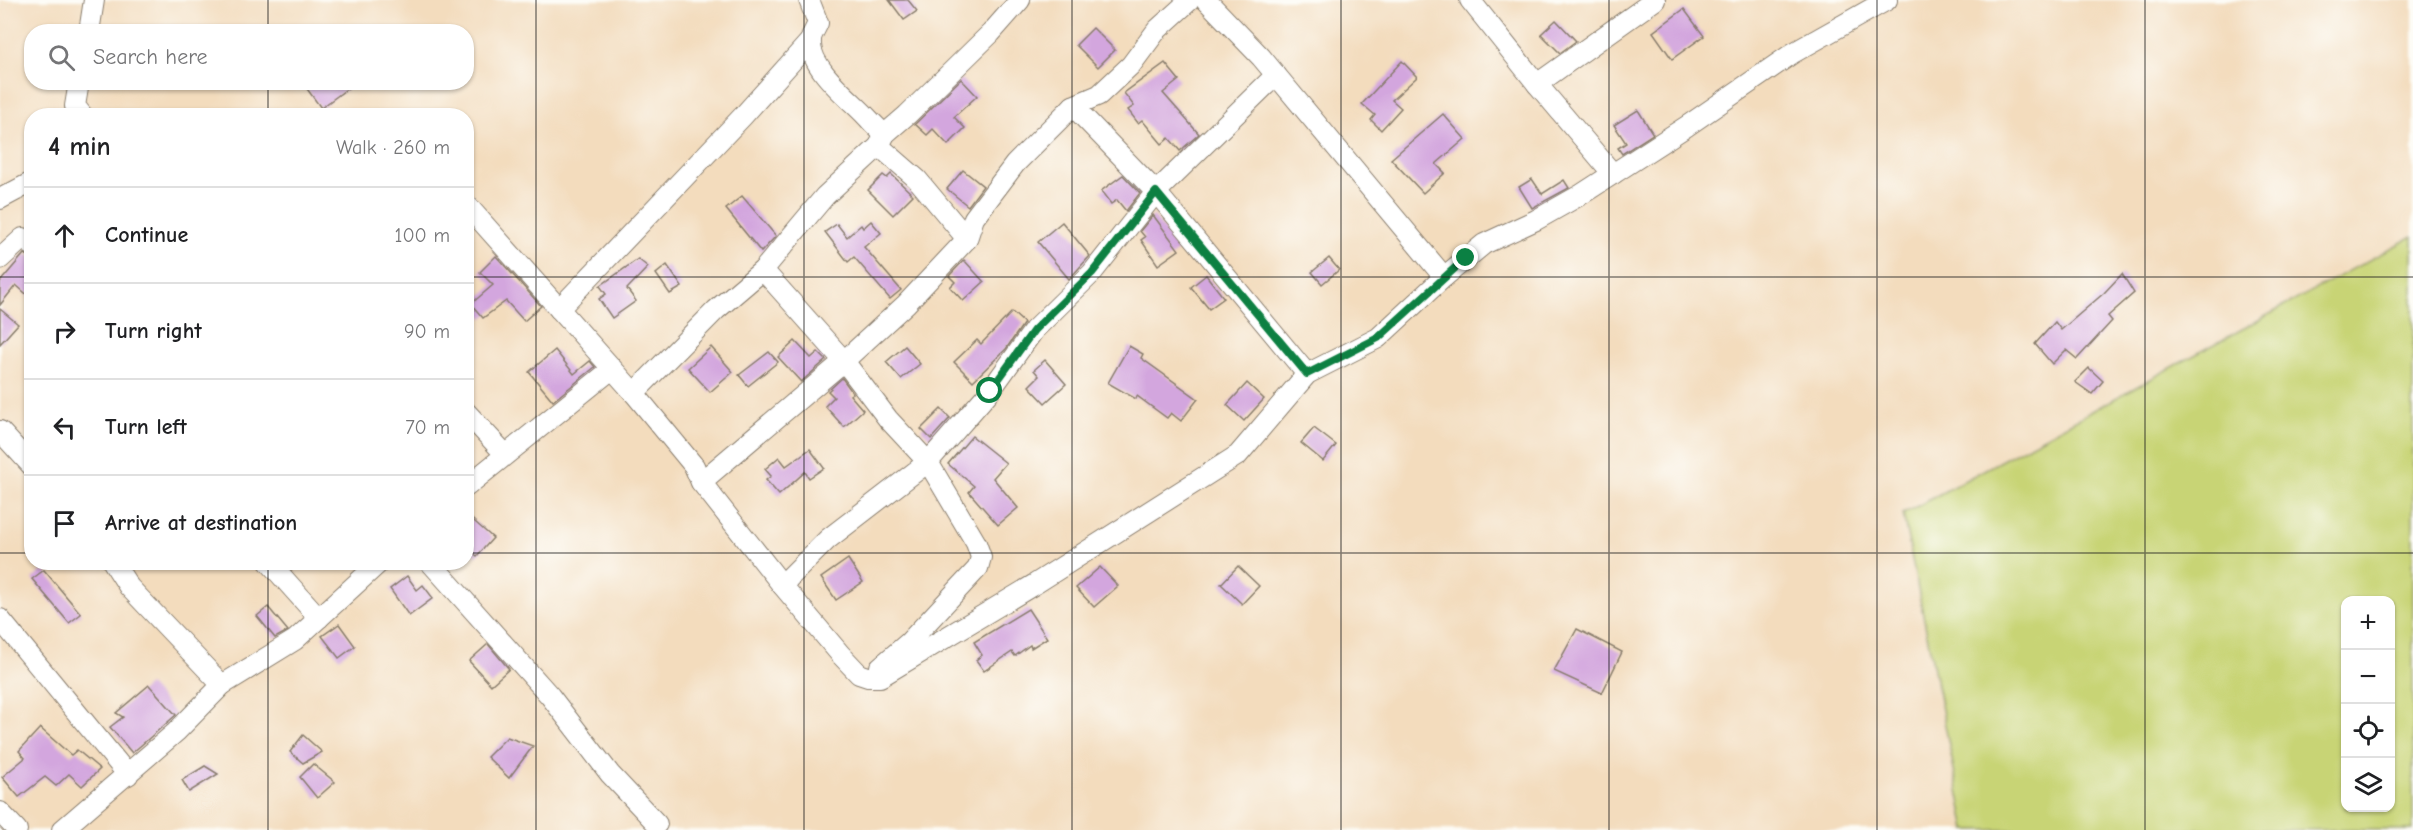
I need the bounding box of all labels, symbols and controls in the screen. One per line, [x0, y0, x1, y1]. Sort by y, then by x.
search box [24, 24, 474, 90]
icon: search [45, 41, 78, 74]
text: Search here [93, 44, 208, 70]
text: 4 min [48, 132, 111, 162]
text: Walk · 260 m [336, 136, 450, 159]
icon: ahead [48, 219, 81, 252]
text: Continue [105, 222, 188, 248]
text: 100 m [395, 224, 450, 247]
route end [1452, 244, 1478, 270]
icon: right [48, 315, 81, 348]
text: Turn right [105, 318, 202, 344]
text: 90 m [404, 320, 450, 343]
route start [976, 377, 1002, 403]
icon: left [48, 411, 81, 444]
text: Turn left [105, 414, 187, 440]
text: 70 m [405, 416, 450, 439]
icon: arrive [48, 507, 81, 540]
text: Arrive at destination [105, 510, 297, 536]
map controls [2341, 596, 2395, 812]
button: + [2341, 596, 2395, 650]
button: − [2341, 650, 2395, 704]
button: locate [2341, 704, 2395, 758]
button: layers [2341, 758, 2395, 812]

